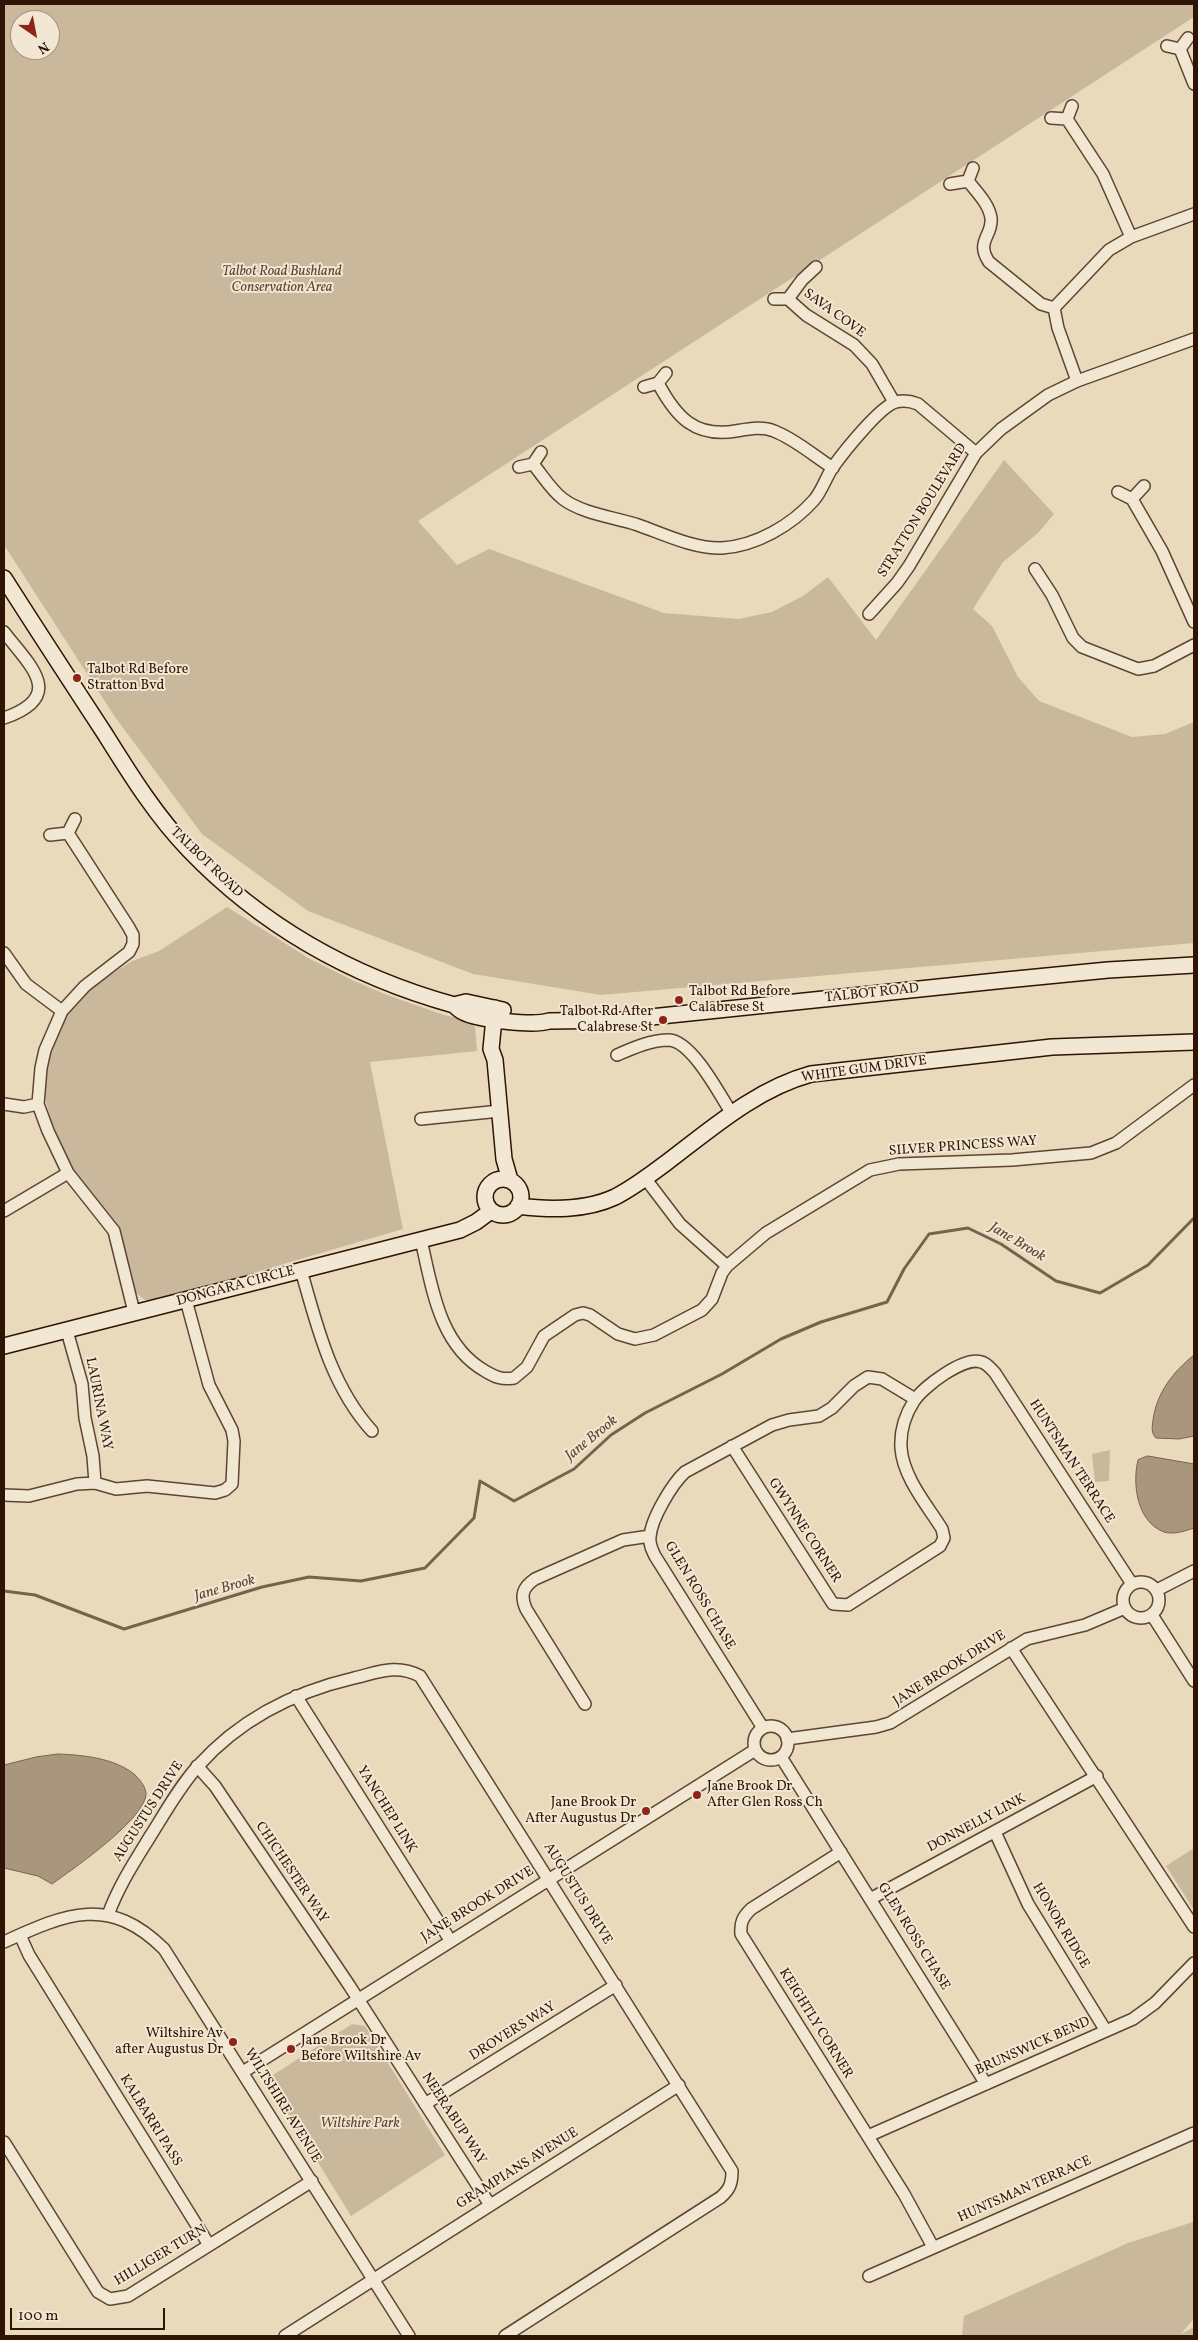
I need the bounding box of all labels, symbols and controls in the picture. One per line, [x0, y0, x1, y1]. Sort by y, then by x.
north arrow [10, 10, 60, 60]
text: N [33, 36, 52, 58]
park label: Talbot Road Bushland Conservation Area [222, 264, 342, 296]
street label: SAVA COVE [800, 286, 868, 342]
street label: STRATTON BOULEVARD [875, 441, 971, 581]
place label: Talbot Rd Before Stratton Bvd [87, 662, 188, 694]
marker: Talbot Rd Before Stratton Bvd [71, 672, 83, 684]
street label: TALBOT ROAD [166, 824, 246, 902]
street label: TALBOT ROAD [824, 981, 920, 1007]
place label: Talbot Rd Before Calabrese St [689, 984, 790, 1016]
marker: Talbot Rd Before Calabrese St [673, 994, 685, 1006]
place label: Talbot Rd After Calabrese St [560, 1004, 653, 1036]
marker: Talbot Rd After Calabrese St [657, 1014, 669, 1026]
street label: WHITE GUM DRIVE [800, 1053, 928, 1087]
street label: SILVER PRINCESS WAY [888, 1133, 1038, 1161]
water label: Jane Brook [986, 1219, 1048, 1267]
street label: DONGARA CIRCLE [175, 1263, 297, 1311]
street label: LAURINA WAY [81, 1356, 115, 1452]
street label: HUNTSMAN TERRACE [1025, 1397, 1117, 1527]
water label: Jane Brook [562, 1412, 622, 1466]
street label: GWYNNE CORNER [764, 1475, 844, 1587]
street label: GLEN ROSS CHASE [660, 1539, 738, 1653]
water label: Jane Brook [193, 1572, 257, 1606]
street label: JANE BROOK DRIVE [890, 1627, 1010, 1711]
street label: AUGUSTUS DRIVE [110, 1759, 188, 1865]
street label: YANCHEP LINK [352, 1763, 420, 1857]
place label: Jane Brook Dr After Glen Ross Ch [707, 1779, 823, 1811]
marker: Jane Brook Dr After Glen Ross Ch [691, 1789, 703, 1801]
street label: DONNELLY LINK [925, 1791, 1029, 1857]
place label: Jane Brook Dr After Augustus Dr [525, 1795, 636, 1828]
marker: Jane Brook Dr After Augustus Dr [640, 1805, 652, 1817]
street label: CHICHESTER WAY [251, 1819, 331, 1927]
street label: AUGUSTUS DRIVE [539, 1840, 615, 1948]
street label: JANE BROOK DRIVE [418, 1863, 538, 1947]
street label: GLEN ROSS CHASE [873, 1880, 953, 1994]
street label: HONOR RIDGE [1028, 1880, 1092, 1972]
street label: KEIGHTLY CORNER [774, 1966, 856, 2082]
street label: DROVERS WAY [467, 1999, 559, 2065]
street label: BRUNSWICK BEND [973, 2014, 1093, 2080]
place label: Wiltshire Av after Augustus Dr [115, 2026, 223, 2058]
place label: Jane Brook Dr Before Wiltshire Av [301, 2033, 421, 2066]
marker: Wiltshire Av after Augustus Dr [227, 2036, 239, 2048]
marker: Jane Brook Dr Before Wiltshire Av [285, 2043, 297, 2055]
street label: WILTSHIRE AVENUE [240, 2046, 324, 2166]
street label: NEERABUP WAY [417, 2070, 489, 2168]
street label: KALBARRI PASS [115, 2072, 185, 2170]
park label: Wiltshire Park [320, 2116, 400, 2132]
street label: GRAMPIANS AVENUE [454, 2125, 582, 2213]
street label: HUNTSMAN TERRACE [956, 2153, 1094, 2227]
street label: HILLIGER TURN [112, 2222, 210, 2290]
scale bar [12, 2298, 168, 2330]
text: 100 m [18, 2306, 58, 2327]

